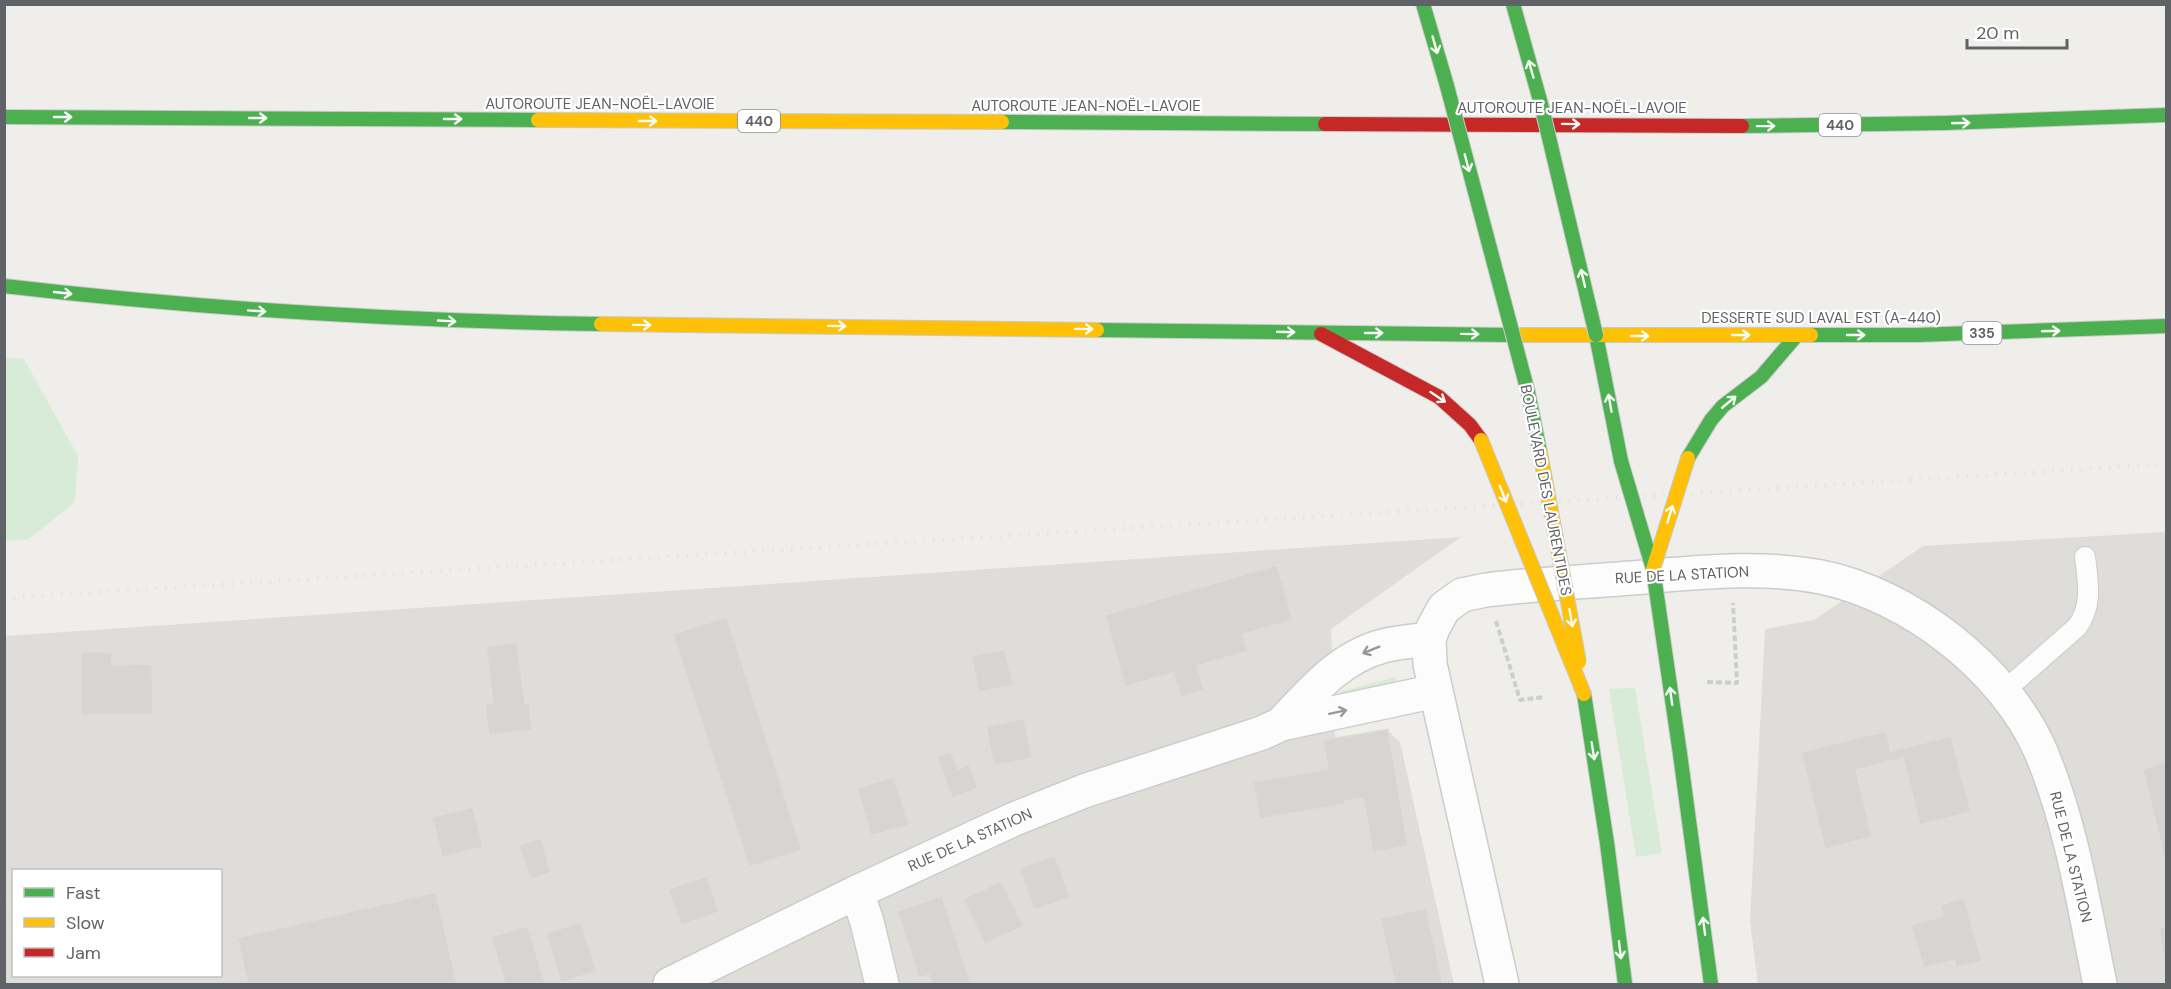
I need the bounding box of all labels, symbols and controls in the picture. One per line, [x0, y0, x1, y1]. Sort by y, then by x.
scale bar [1967, 12, 2068, 50]
text: 20 m [1976, 21, 2019, 45]
one-way arrow [1430, 35, 1441, 54]
one-way arrow [1525, 60, 1536, 79]
street label: AUTOROUTE JEAN-NOËL-LAVOIE [485, 94, 715, 114]
street label: AUTOROUTE JEAN-NOËL-LAVOIE [971, 96, 1201, 116]
street label: AUTOROUTE JEAN-NOËL-LAVOIE [1457, 98, 1687, 118]
road number: 440 [738, 110, 780, 132]
one-way arrow [52, 111, 72, 123]
one-way arrow [247, 112, 267, 124]
one-way arrow [442, 113, 462, 125]
road number: 440 [1819, 114, 1861, 136]
one-way arrow [637, 115, 657, 127]
one-way arrow [1951, 117, 1971, 129]
one-way arrow [1561, 118, 1581, 130]
one-way arrow [1756, 120, 1776, 132]
one-way arrow [1462, 153, 1473, 172]
one-way arrow [1577, 269, 1589, 288]
one-way arrow [52, 288, 72, 299]
one-way arrow [246, 306, 266, 317]
street label: DESSERTE SUD LAVAL EST (A-440) [1701, 308, 1941, 328]
one-way arrow [437, 316, 457, 327]
one-way arrow [632, 319, 652, 331]
one-way arrow [827, 321, 847, 332]
road number: 335 [1962, 322, 2002, 344]
one-way arrow [1073, 323, 1093, 335]
one-way arrow [2040, 325, 2060, 336]
one-way arrow [1275, 326, 1295, 338]
one-way arrow [1363, 327, 1383, 339]
one-way arrow [1460, 328, 1480, 340]
one-way arrow [1730, 329, 1750, 341]
one-way arrow [1845, 329, 1865, 341]
one-way arrow [1630, 330, 1650, 342]
street label: BOULEVARD DES LAURENTIDES [1516, 383, 1576, 597]
one-way arrow [1429, 391, 1445, 403]
one-way arrow [1604, 394, 1615, 414]
one-way arrow [1721, 395, 1736, 409]
one-way arrow [1498, 484, 1509, 503]
one-way arrow [1665, 505, 1676, 524]
street label: RUE DE LA STATION [1614, 562, 1750, 588]
one-way arrow [1566, 608, 1577, 628]
one-way arrow [1363, 645, 1381, 656]
one-way arrow [1666, 686, 1677, 706]
one-way arrow [1329, 705, 1348, 717]
one-way arrow [1588, 741, 1599, 761]
street label: RUE DE LA STATION [2045, 789, 2097, 925]
street label: RUE DE LA STATION [905, 804, 1035, 876]
legend [12, 869, 222, 977]
text: Fast [66, 881, 101, 905]
text: Slow [66, 911, 105, 935]
one-way arrow [1699, 917, 1710, 937]
one-way arrow [1615, 940, 1626, 959]
text: Jam [66, 941, 101, 965]

